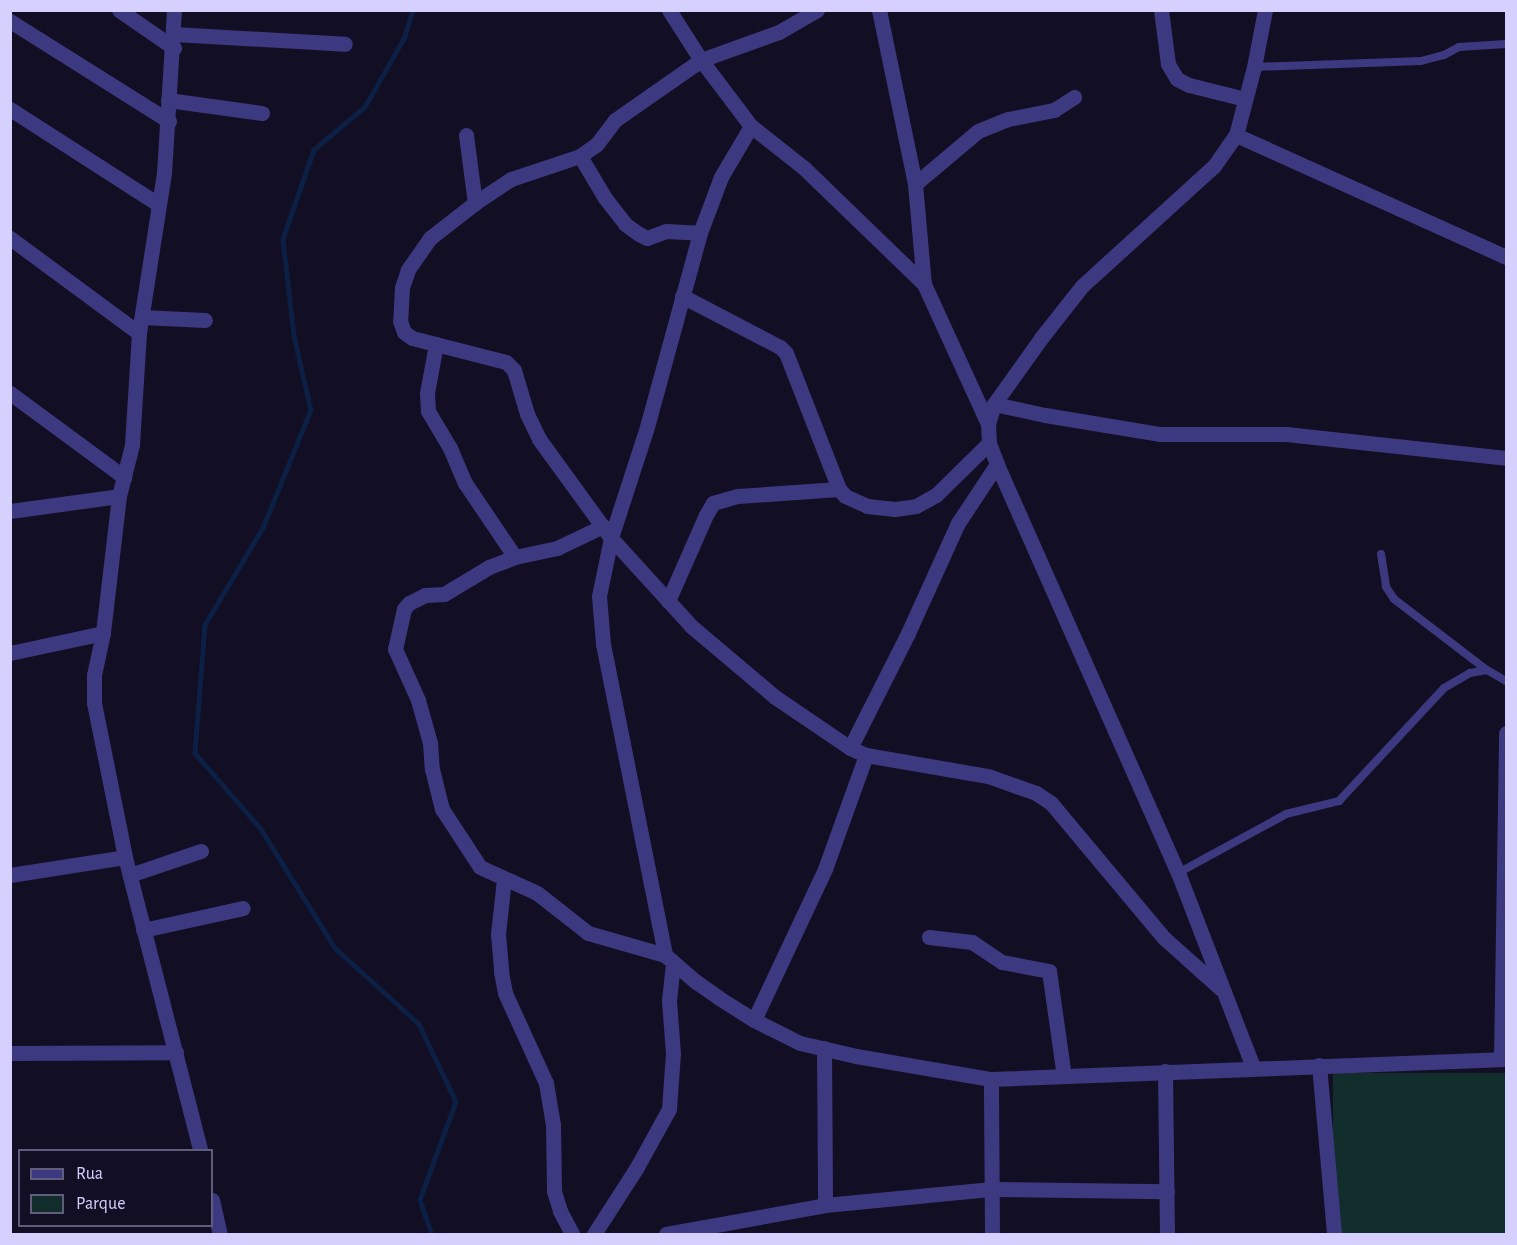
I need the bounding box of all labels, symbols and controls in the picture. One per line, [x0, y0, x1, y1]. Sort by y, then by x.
legend [18, 1149, 213, 1227]
text: Rua [76, 1165, 103, 1183]
text: Parque [76, 1195, 125, 1213]

